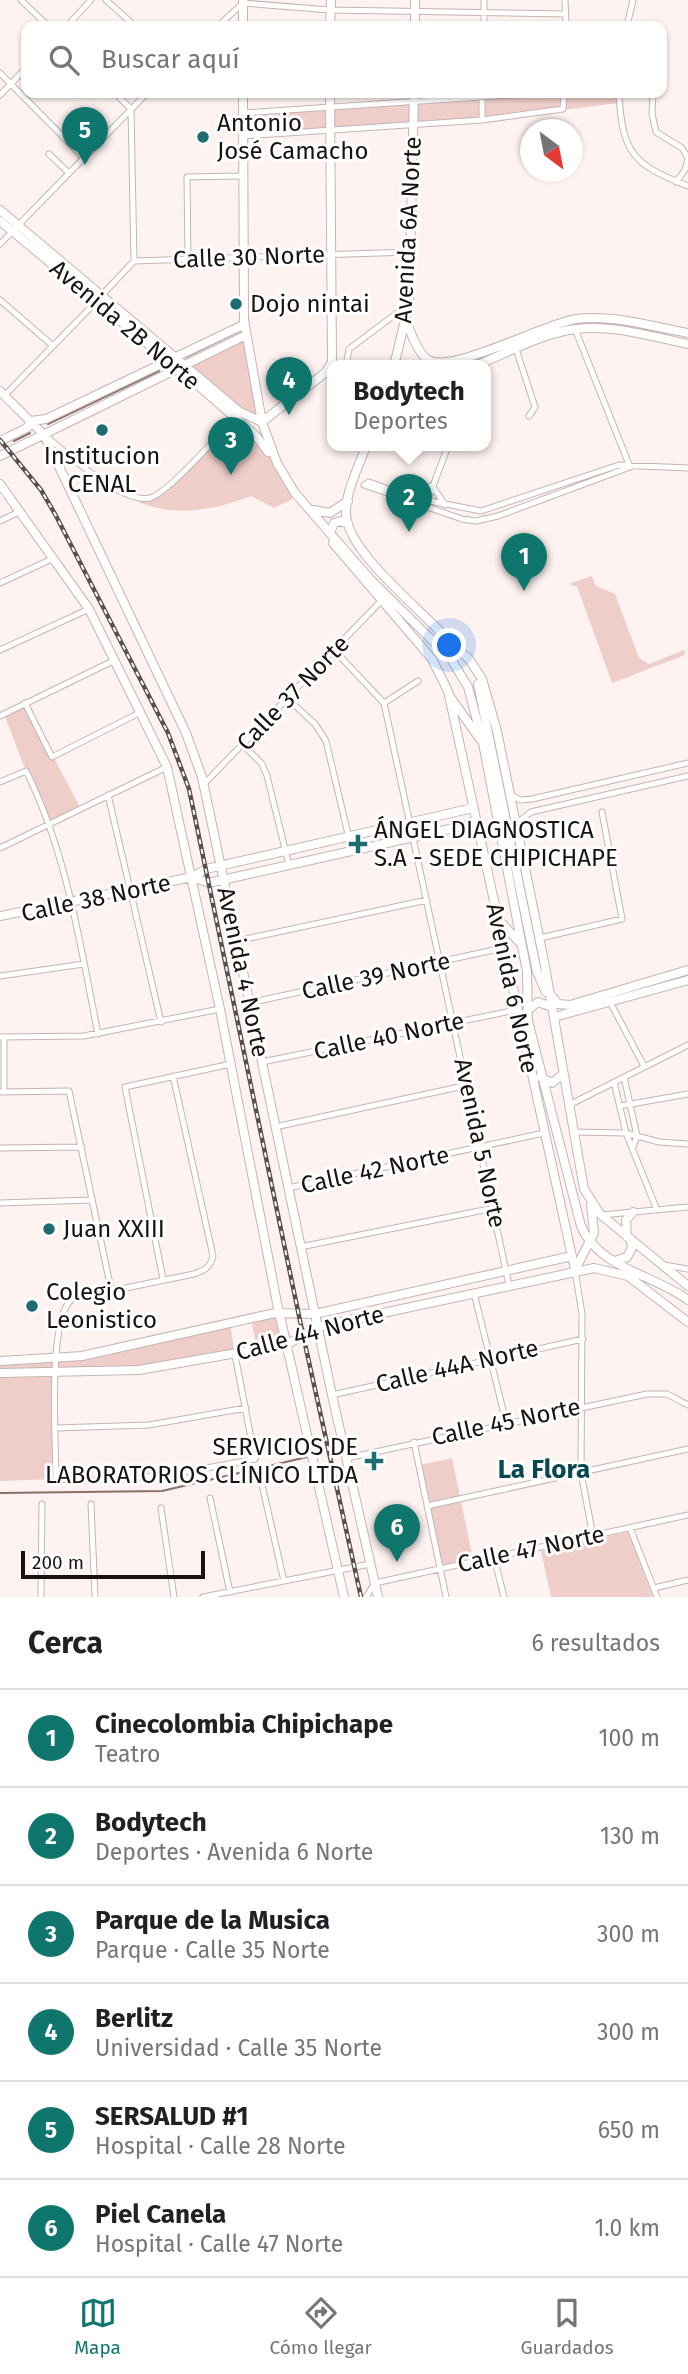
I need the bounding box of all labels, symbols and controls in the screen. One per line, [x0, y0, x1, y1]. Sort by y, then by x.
search box [21, 21, 667, 98]
icon: search [45, 41, 83, 79]
text: Buscar aquí [101, 44, 239, 75]
pin: 5 [62, 107, 108, 165]
place label: Antonio José Camacho [217, 109, 368, 165]
north arrow [520, 119, 583, 182]
marker: Antonio José Camacho [195, 129, 211, 145]
street label: Avenida 6A Norte [389, 136, 427, 324]
street label: Calle 30 Norte [172, 240, 326, 274]
street label: Avenida 2B Norte [44, 254, 206, 396]
place label: Dojo nintai [250, 290, 370, 318]
marker: Dojo nintai [228, 296, 244, 312]
pin: 4 [266, 357, 312, 415]
popup [327, 360, 491, 451]
text: Bodytech [353, 376, 465, 407]
text: Deportes [353, 407, 448, 435]
pin: 3 [208, 417, 254, 475]
marker: Institucion CENAL [94, 422, 110, 438]
place label: Institucion CENAL [44, 442, 160, 498]
pin: 2 [386, 474, 432, 532]
pin: 1 [501, 533, 547, 591]
your location [432, 628, 466, 662]
street label: Calle 37 Norte [231, 630, 355, 756]
place label: ÁNGEL DIAGNOSTICA S.A - SEDE CHIPICHAPE [374, 815, 618, 872]
marker: ÁNGEL DIAGNOSTICA S.A - SEDE CHIPICHAPE [348, 834, 368, 854]
street label: Calle 38 Norte [19, 869, 173, 927]
street label: Avenida 4 Norte [211, 884, 275, 1060]
street label: Avenida 6 Norte [480, 900, 544, 1076]
street label: Calle 39 Norte [299, 947, 453, 1005]
street label: Calle 40 Norte [311, 1006, 467, 1066]
street label: Avenida 5 Norte [448, 1056, 512, 1230]
street label: Calle 42 Norte [298, 1141, 452, 1199]
place label: Juan XXIII [63, 1215, 165, 1243]
marker: Juan XXIII [41, 1221, 57, 1237]
place label: Colegio Leonistico [46, 1278, 157, 1334]
marker: Colegio Leonistico [24, 1298, 40, 1314]
street label: Calle 44 Norte [233, 1300, 387, 1366]
street label: Calle 44A Norte [373, 1334, 541, 1398]
street label: Calle 45 Norte [429, 1393, 583, 1451]
place label: SERVICIOS DE LABORATORIOS CLÍNICO LTDA [45, 1433, 358, 1489]
marker: SERVICIOS DE LABORATORIOS CLÍNICO LTDA [364, 1451, 384, 1471]
district label: La Flora [498, 1454, 590, 1485]
pin: 6 [374, 1504, 420, 1562]
street label: Calle 47 Norte [455, 1520, 607, 1578]
scale bar [21, 1548, 205, 1580]
text: 200 m [32, 1551, 84, 1574]
text: Cerca [28, 1625, 103, 1661]
text: 6 resultados [531, 1629, 660, 1657]
text: Cinecolombia Chipichape [95, 1709, 393, 1740]
text: 1 [46, 1724, 56, 1752]
text: 100 m [599, 1724, 660, 1752]
text: Teatro [95, 1740, 160, 1768]
text: Bodytech [95, 1807, 207, 1838]
text: 2 [45, 1822, 57, 1850]
text: 130 m [600, 1822, 660, 1850]
text: Deportes · Avenida 6 Norte [95, 1838, 373, 1866]
text: Parque de la Musica [95, 1905, 330, 1936]
text: 3 [45, 1920, 57, 1948]
text: 300 m [597, 1920, 660, 1948]
text: Parque · Calle 35 Norte [95, 1936, 330, 1964]
text: Berlitz [95, 2003, 173, 2034]
text: 4 [45, 2018, 58, 2046]
text: 300 m [597, 2018, 660, 2046]
text: Universidad · Calle 35 Norte [95, 2034, 382, 2062]
text: SERSALUD #1 [95, 2101, 249, 2132]
text: 5 [45, 2116, 57, 2144]
text: 650 m [598, 2116, 660, 2144]
text: Hospital · Calle 28 Norte [95, 2132, 345, 2160]
text: Piel Canela [95, 2199, 226, 2230]
text: 6 [45, 2214, 57, 2242]
text: 1.0 km [594, 2214, 660, 2242]
text: Hospital · Calle 47 Norte [95, 2230, 343, 2258]
tab: Mapa [74, 2294, 121, 2359]
tab: Cómo llegar [270, 2294, 372, 2359]
tab: Guardados [520, 2294, 614, 2359]

